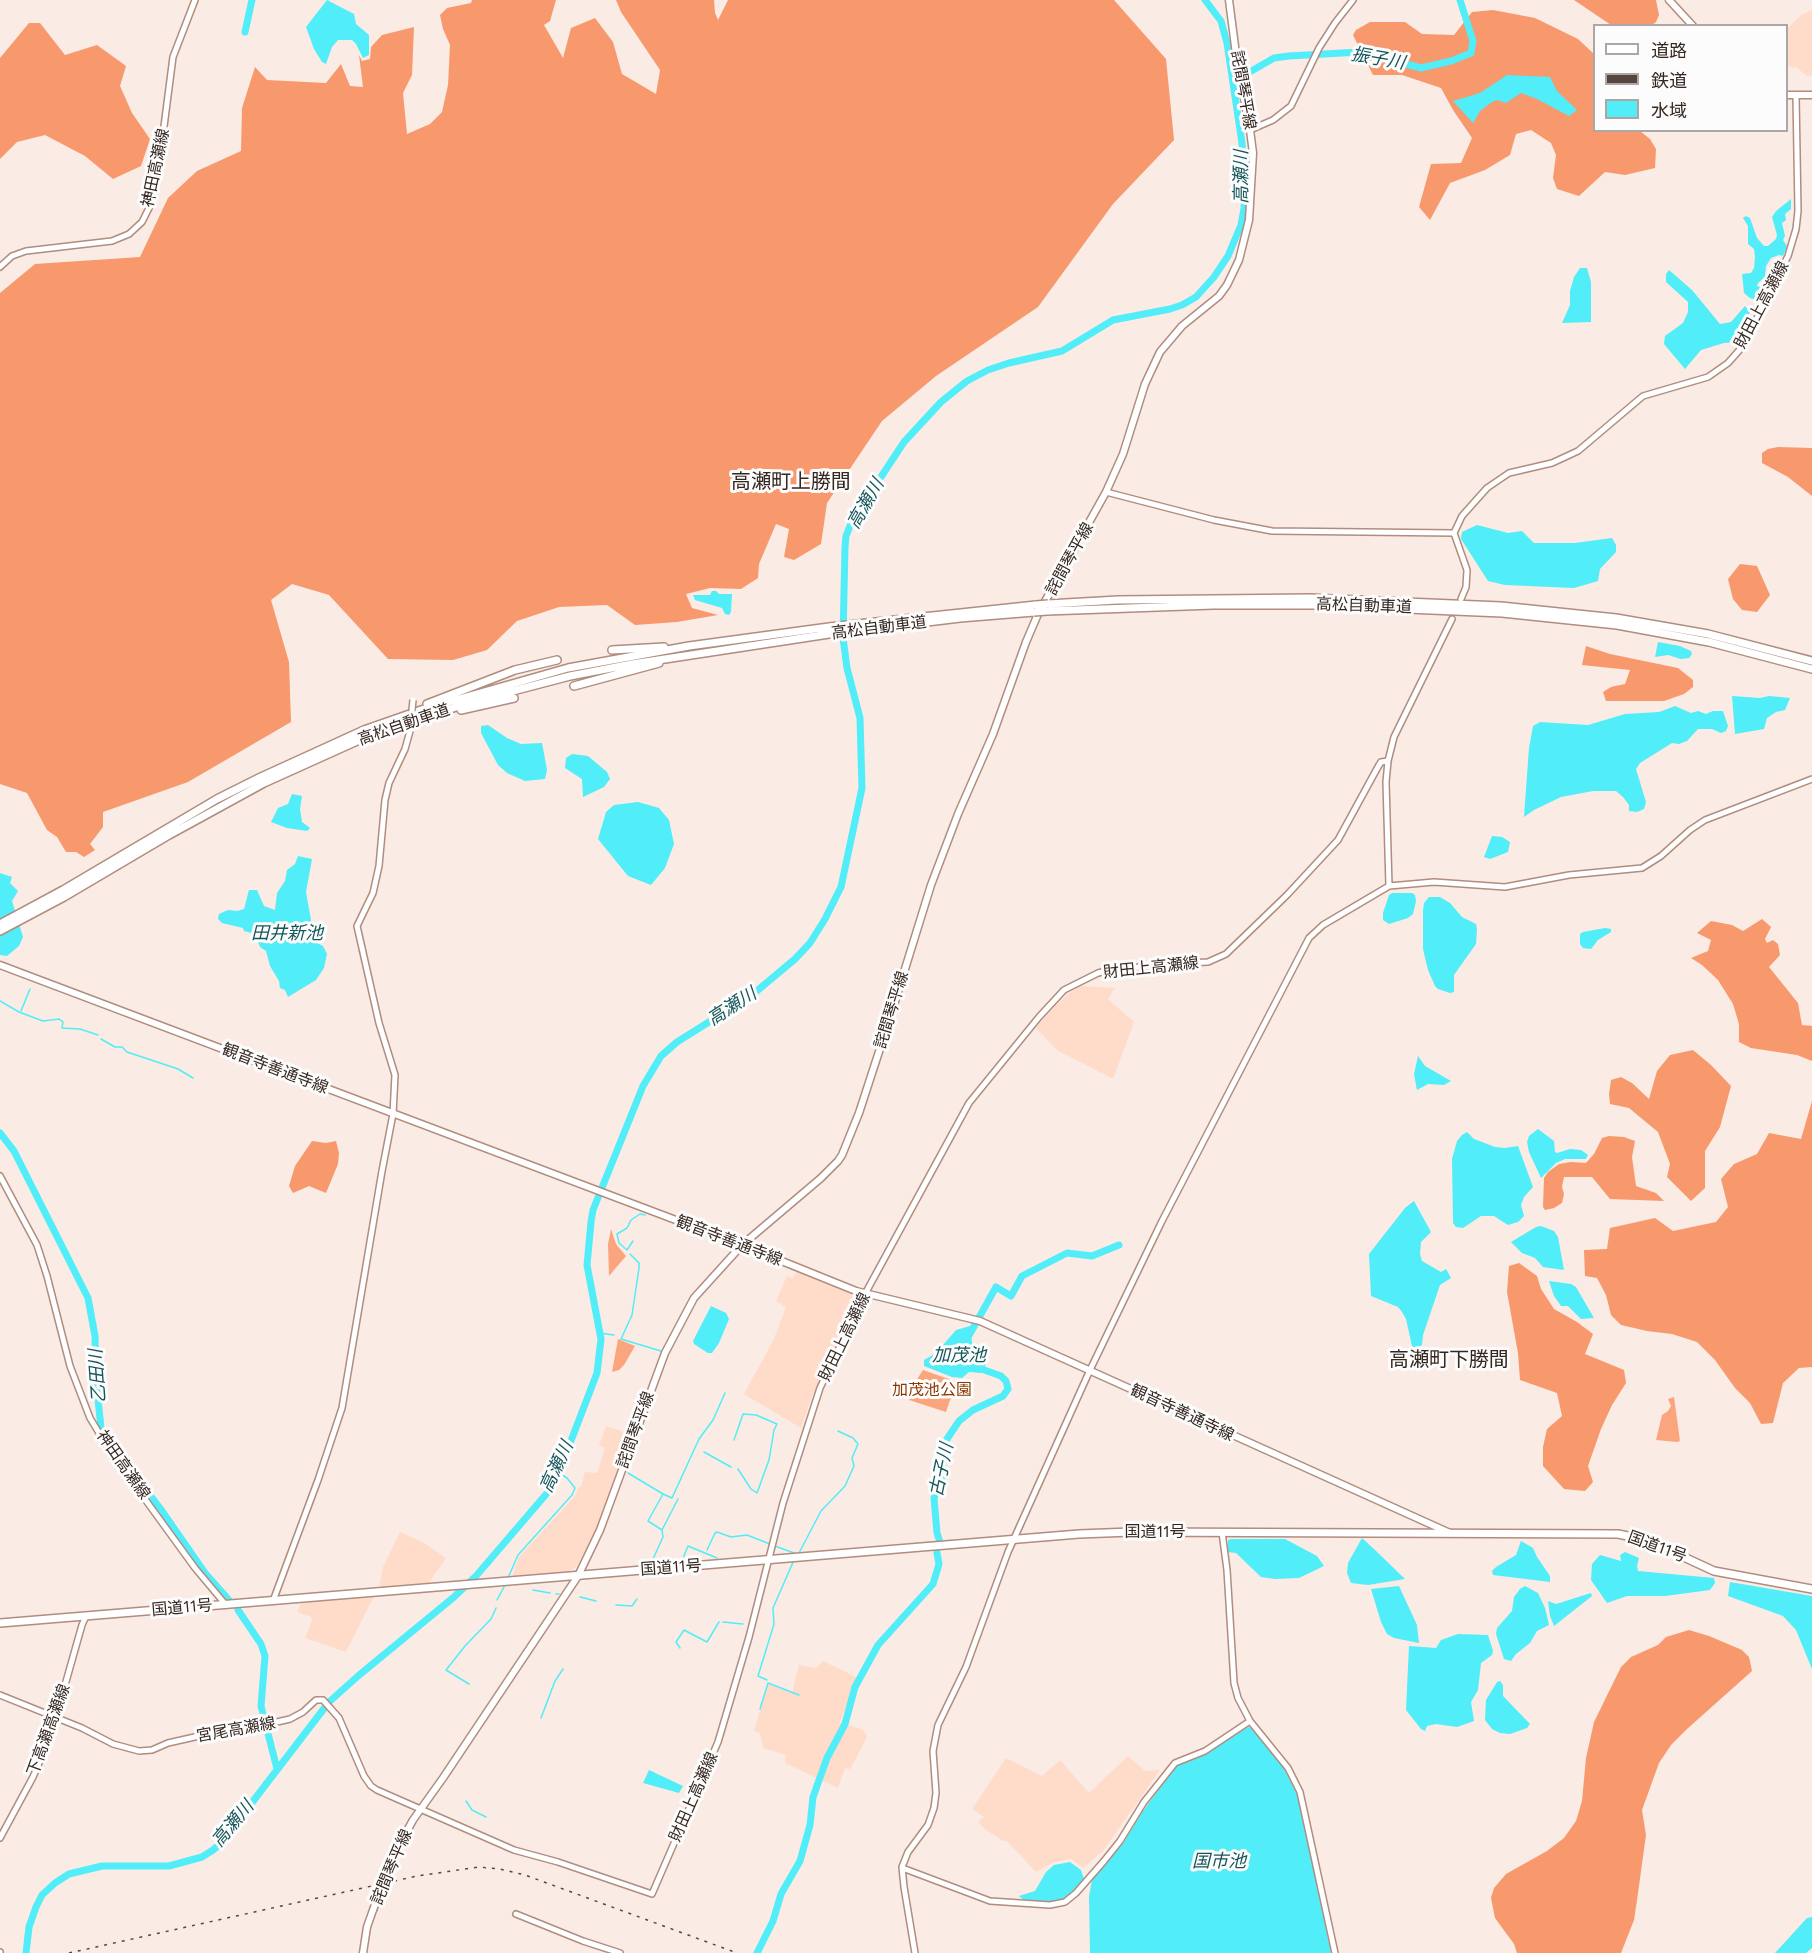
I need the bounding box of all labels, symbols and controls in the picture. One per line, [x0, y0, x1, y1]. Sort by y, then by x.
legend [1593, 24, 1788, 132]
text: 道路 [1651, 40, 1687, 62]
water label: 振子川 [1350, 44, 1406, 74]
street label: 詫間琴平線 [1227, 49, 1259, 131]
text: 鉄道 [1651, 70, 1687, 92]
text: 水域 [1651, 100, 1687, 122]
street label: 神田高瀬線 [138, 127, 174, 209]
water label: 高瀬川 [1231, 150, 1253, 204]
street label: 財田上高瀬線 [1731, 258, 1793, 352]
district label: 高瀬町上勝間 [731, 470, 851, 494]
water label: 高瀬川 [843, 475, 889, 533]
street label: 詫間琴平線 [1042, 519, 1098, 599]
street label: 高松自動車道 [1316, 595, 1412, 617]
street label: 高松自動車道 [830, 613, 928, 643]
street label: 高松自動車道 [355, 700, 453, 750]
water label: 田井新池 [251, 923, 323, 945]
street label: 財田上高瀬線 [1102, 953, 1200, 983]
street label: 詫間琴平線 [871, 969, 913, 1051]
water label: 高瀬川 [703, 983, 761, 1031]
street label: 観音寺善通寺線 [219, 1040, 331, 1098]
street label: 観音寺善通寺線 [673, 1212, 785, 1270]
street label: 財田上高瀬線 [815, 1290, 875, 1384]
water label: 加茂池 [932, 1345, 986, 1367]
water label: 乙田川 [85, 1348, 111, 1404]
district label: 高瀬町下勝間 [1389, 1348, 1509, 1372]
park label: 加茂池公園 [892, 1380, 972, 1400]
street label: 観音寺善通寺線 [1127, 1381, 1237, 1445]
street label: 詫間琴平線 [613, 1389, 659, 1471]
street label: 神田高瀬線 [92, 1427, 154, 1503]
water label: 高瀬川 [536, 1438, 578, 1496]
water label: 古子川 [926, 1441, 958, 1499]
street label: 国道11号 [1124, 1522, 1186, 1542]
street label: 国道11号 [1625, 1528, 1689, 1566]
street label: 国道11号 [640, 1556, 702, 1580]
street label: 国道11号 [151, 1596, 213, 1620]
street label: 下高瀬高瀬線 [24, 1682, 74, 1778]
street label: 宮尾高瀬線 [195, 1714, 277, 1746]
street label: 財田上高瀬線 [666, 1749, 722, 1845]
water label: 高瀬川 [207, 1796, 259, 1852]
street label: 詫間琴平線 [368, 1826, 416, 1908]
water label: 国市池 [1192, 1851, 1246, 1873]

